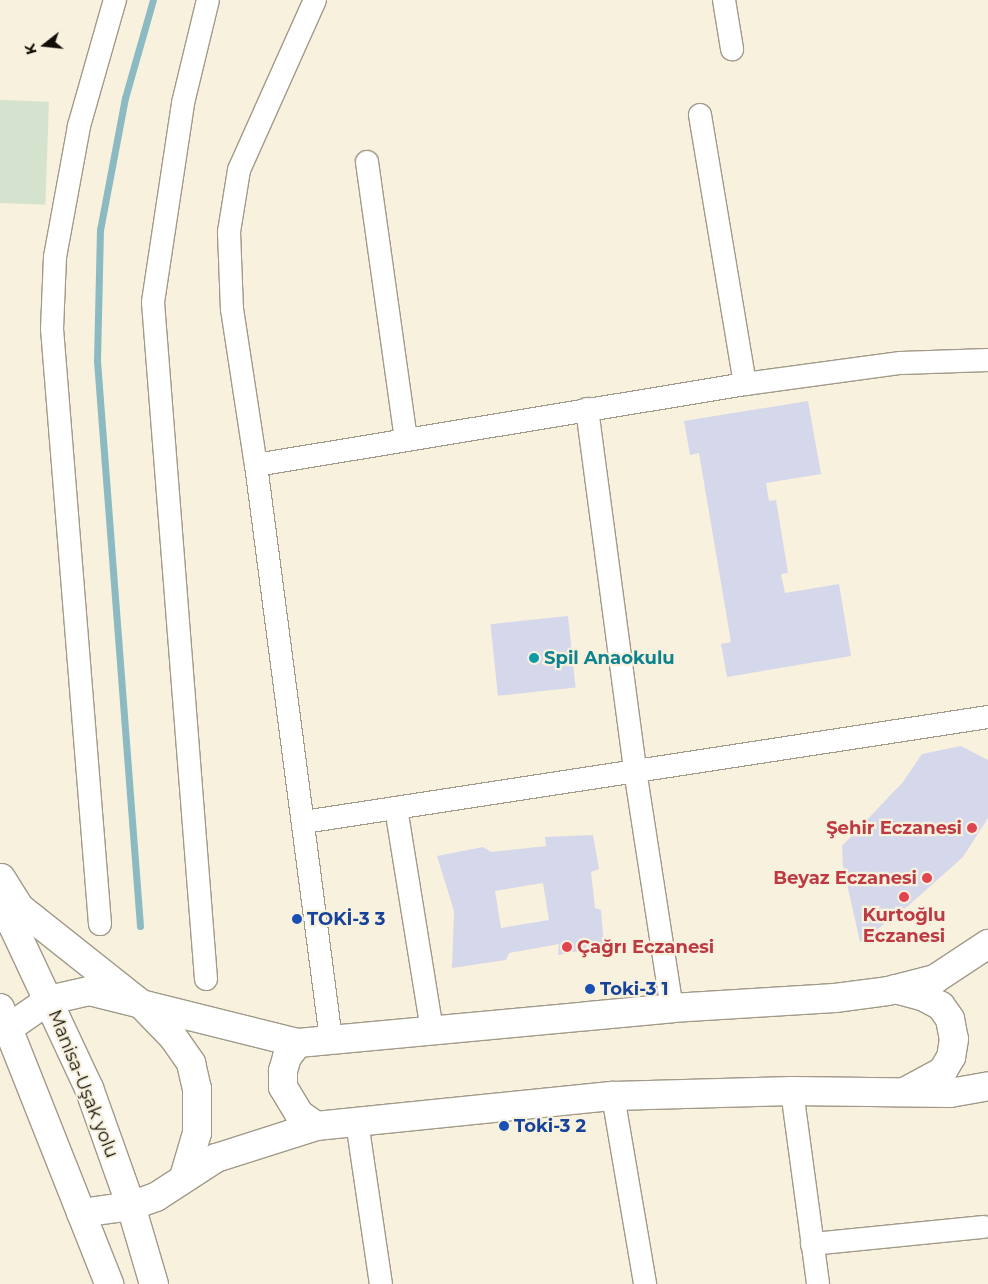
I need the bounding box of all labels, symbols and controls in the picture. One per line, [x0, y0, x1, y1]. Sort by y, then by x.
north arrow [20, 20, 70, 70]
text: K [20, 42, 41, 57]
place label: Spil Anaokulu [544, 647, 675, 669]
marker: Spil Anaokulu [528, 652, 540, 664]
place label: Şehir Eczanesi [826, 817, 962, 839]
marker: Şehir Eczanesi [966, 822, 978, 834]
place label: Beyaz Eczanesi [773, 867, 917, 889]
marker: Beyaz Eczanesi [921, 872, 933, 884]
marker: Kurtoğlu Eczanesi [898, 891, 910, 903]
place label: Kurtoğlu Eczanesi [862, 905, 946, 948]
place label: TOKİ-3 3 [307, 908, 385, 930]
marker: TOKİ-3 3 [291, 913, 303, 925]
place label: Çağrı Eczanesi [577, 936, 714, 958]
marker: Çağrı Eczanesi [561, 941, 573, 953]
place label: Toki-3 1 [600, 978, 669, 1000]
marker: Toki-3 1 [584, 983, 596, 995]
street label: Manisa-Uşak yolu [43, 1007, 123, 1161]
place label: Toki-3 2 [514, 1115, 586, 1137]
marker: Toki-3 2 [498, 1120, 510, 1132]

